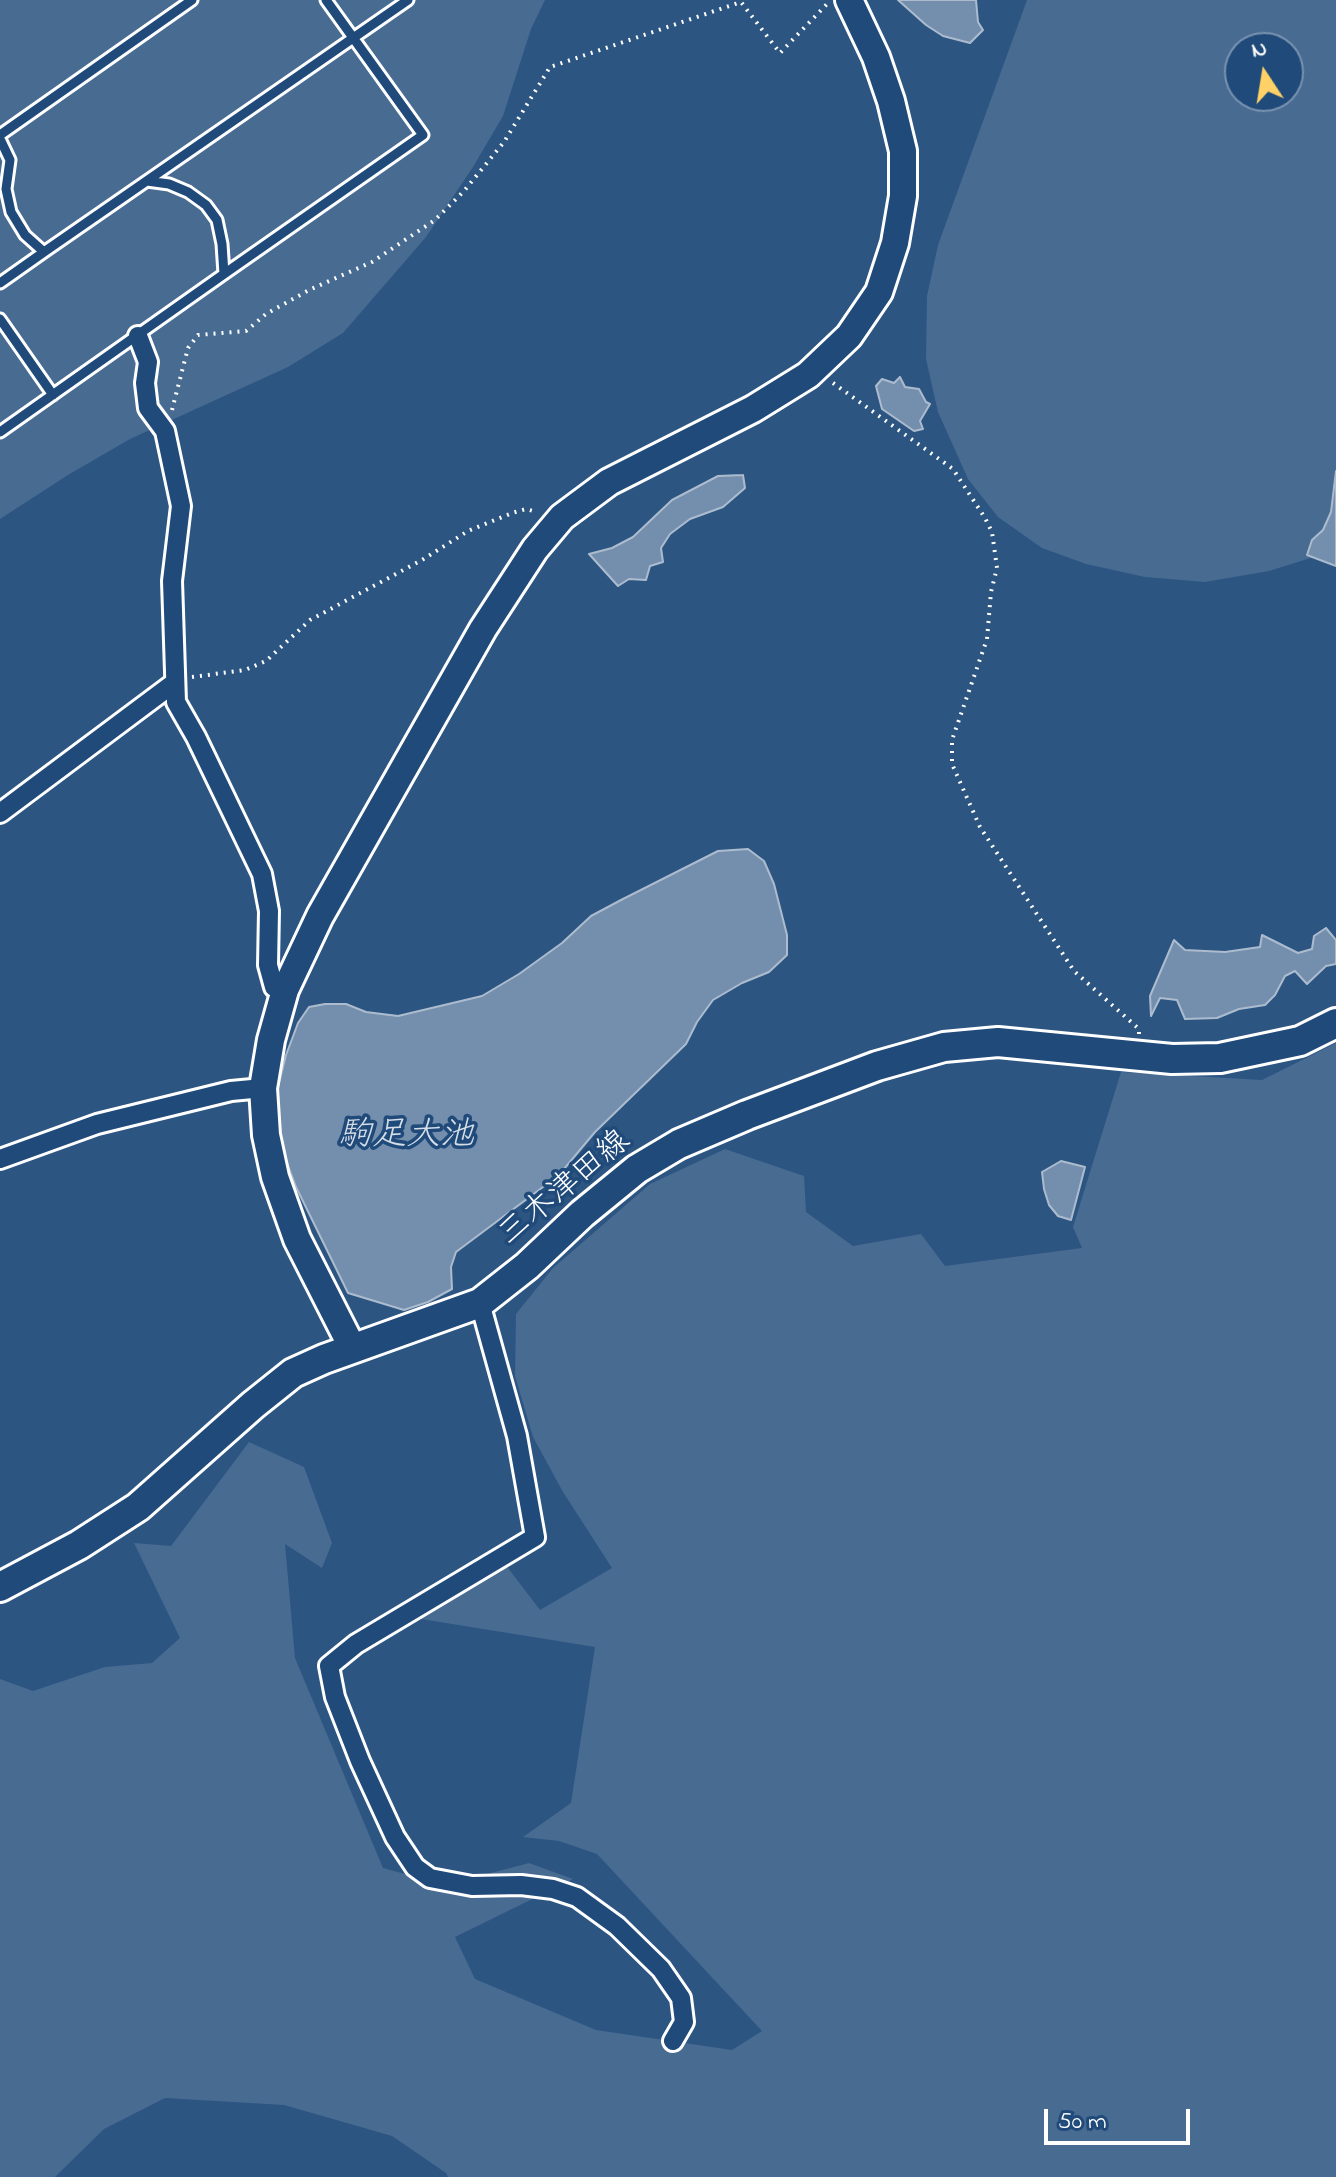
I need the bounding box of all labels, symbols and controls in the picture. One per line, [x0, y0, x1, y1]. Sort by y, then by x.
north arrow [1224, 32, 1304, 112]
text: N [1249, 33, 1270, 68]
water label: 駒足大池 [338, 1118, 474, 1158]
street label: 三木津田線 [492, 1124, 640, 1256]
scale bar [1048, 2093, 1194, 2143]
text: 50 m [1058, 2105, 1107, 2140]

